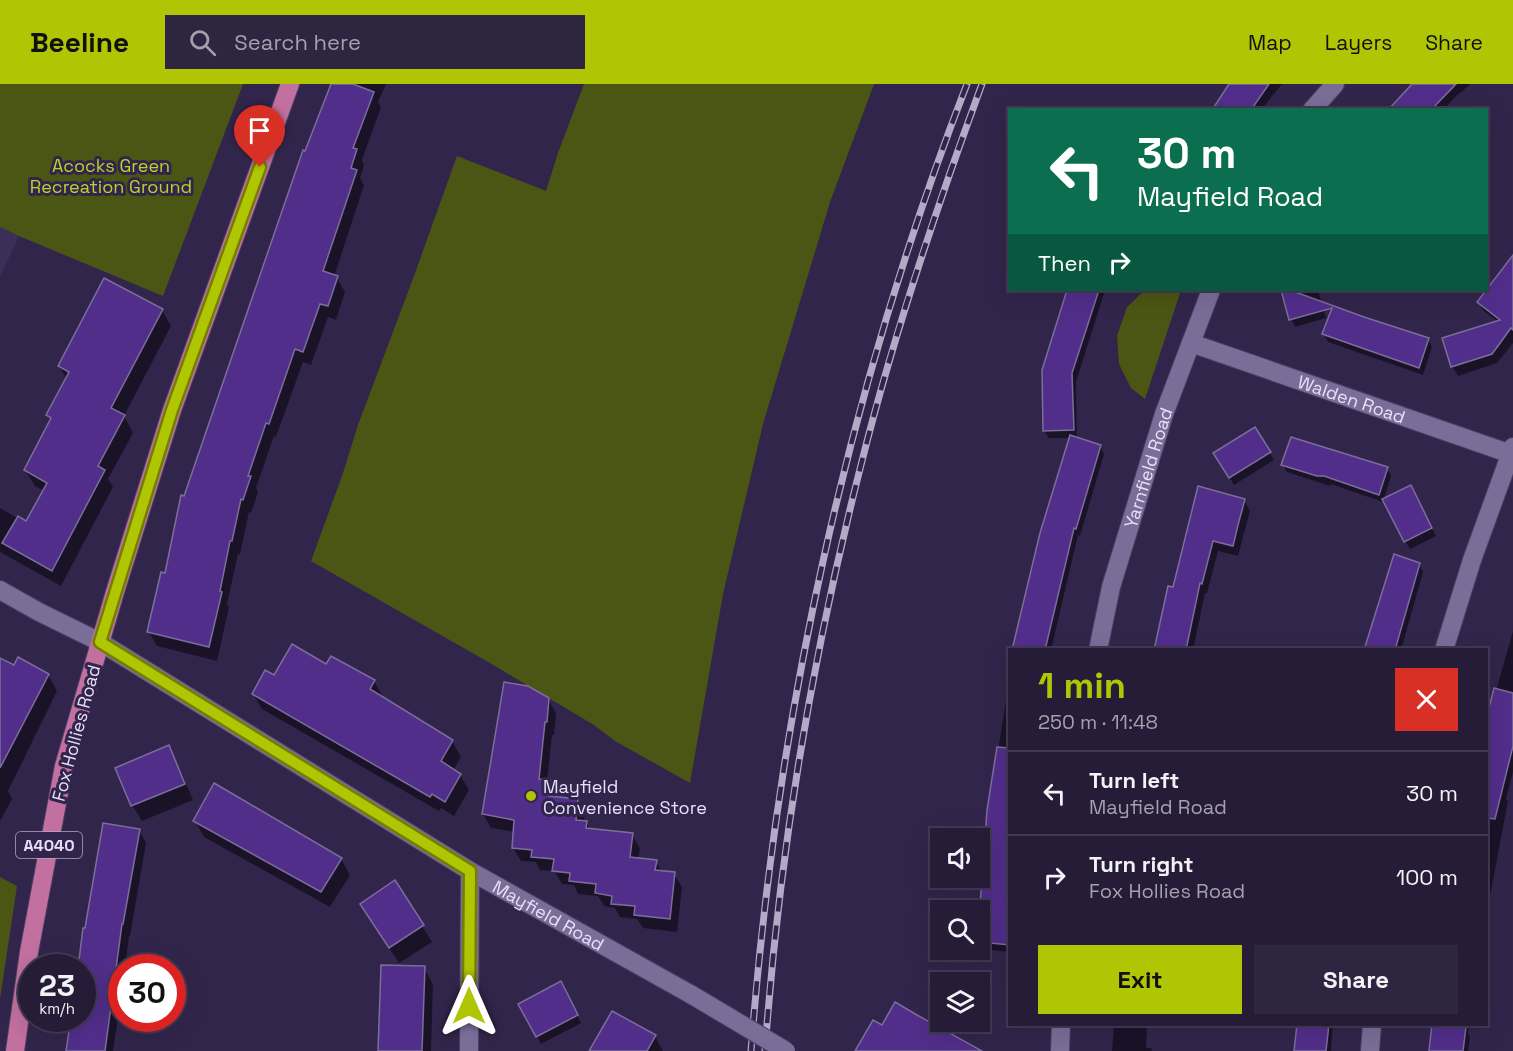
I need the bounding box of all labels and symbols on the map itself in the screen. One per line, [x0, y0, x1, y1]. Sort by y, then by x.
pin [234, 105, 285, 167]
park label: Acocks Green Recreation Ground [30, 154, 192, 198]
street label: Walden Road [1295, 369, 1409, 428]
street label: Yarnfield Road [1118, 404, 1177, 531]
street label: Fox Hollies Road [47, 662, 105, 804]
place label: Mayfield Convenience Store [543, 775, 707, 819]
marker: Mayfield Convenience Store [524, 789, 538, 803]
road number: A4040 [16, 832, 82, 858]
street label: Mayfield Road [489, 875, 608, 955]
speed limit sign: 30 [108, 954, 186, 1032]
position arrow [437, 974, 501, 1038]

